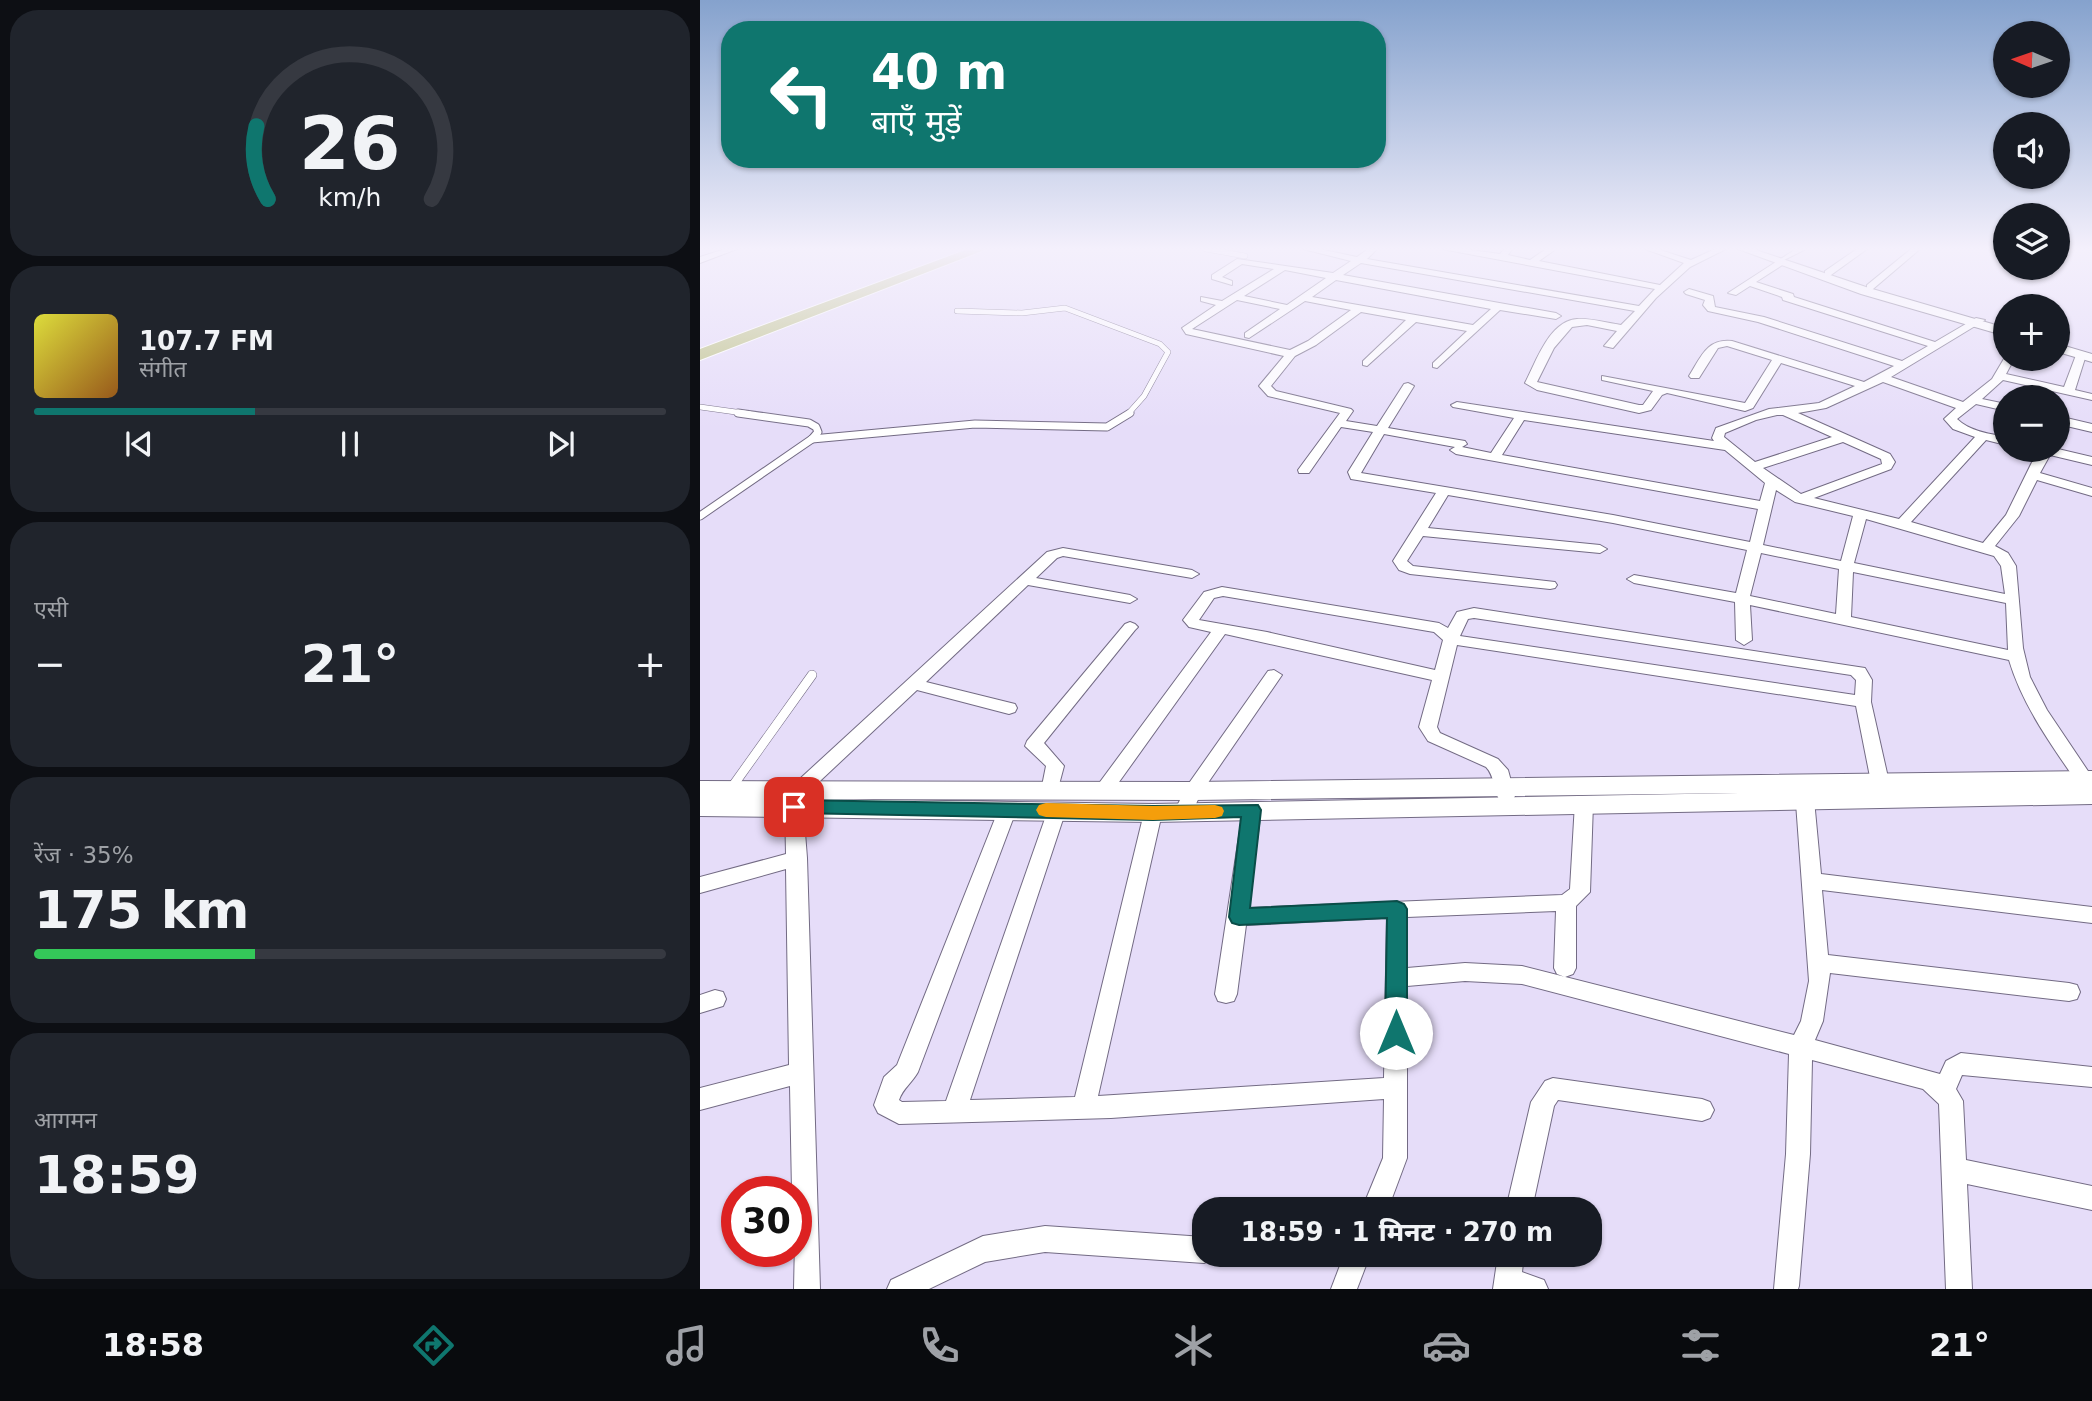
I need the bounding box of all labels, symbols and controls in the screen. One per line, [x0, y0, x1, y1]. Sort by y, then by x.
north arrow [1993, 21, 2070, 98]
map controls [1993, 21, 2070, 462]
text: 40 m [871, 44, 1007, 101]
icon: left [756, 49, 847, 140]
text: 26 [299, 101, 401, 186]
text: बाएँ मुड़ें [871, 103, 962, 141]
button: sound [1993, 112, 2070, 189]
text: km/h [318, 183, 382, 212]
button: layers [1993, 203, 2070, 280]
button: + [1993, 294, 2070, 371]
text: 107.7 FM [139, 326, 274, 356]
text: संगीत [139, 356, 187, 382]
button: − [1993, 385, 2070, 462]
icon: previous [120, 425, 158, 463]
icon: pause [331, 425, 369, 463]
icon: next [542, 425, 580, 463]
text: एसी [34, 596, 68, 622]
text: 21° [301, 634, 399, 694]
text: − [34, 642, 66, 686]
text: + [634, 642, 666, 686]
pin [764, 777, 824, 837]
icon: arrive [775, 788, 813, 826]
text: रेंज · 35% [34, 842, 134, 868]
text: 175 km [34, 880, 249, 940]
position arrow [1359, 996, 1433, 1070]
text: आगमन [34, 1107, 97, 1133]
text: 18:59 [34, 1145, 200, 1205]
speed limit sign: 30 [721, 1176, 812, 1267]
text: 18:59 · 1 मिनट · 270 m [1241, 1217, 1553, 1247]
icon: directions [409, 1321, 458, 1370]
icon: music [662, 1321, 711, 1370]
icon: phone [915, 1321, 964, 1370]
icon: climate [1169, 1321, 1218, 1370]
icon: car [1422, 1321, 1471, 1370]
icon: filters [1676, 1321, 1725, 1370]
text: 18:58 [102, 1326, 204, 1364]
text: 21° [1929, 1326, 1990, 1364]

